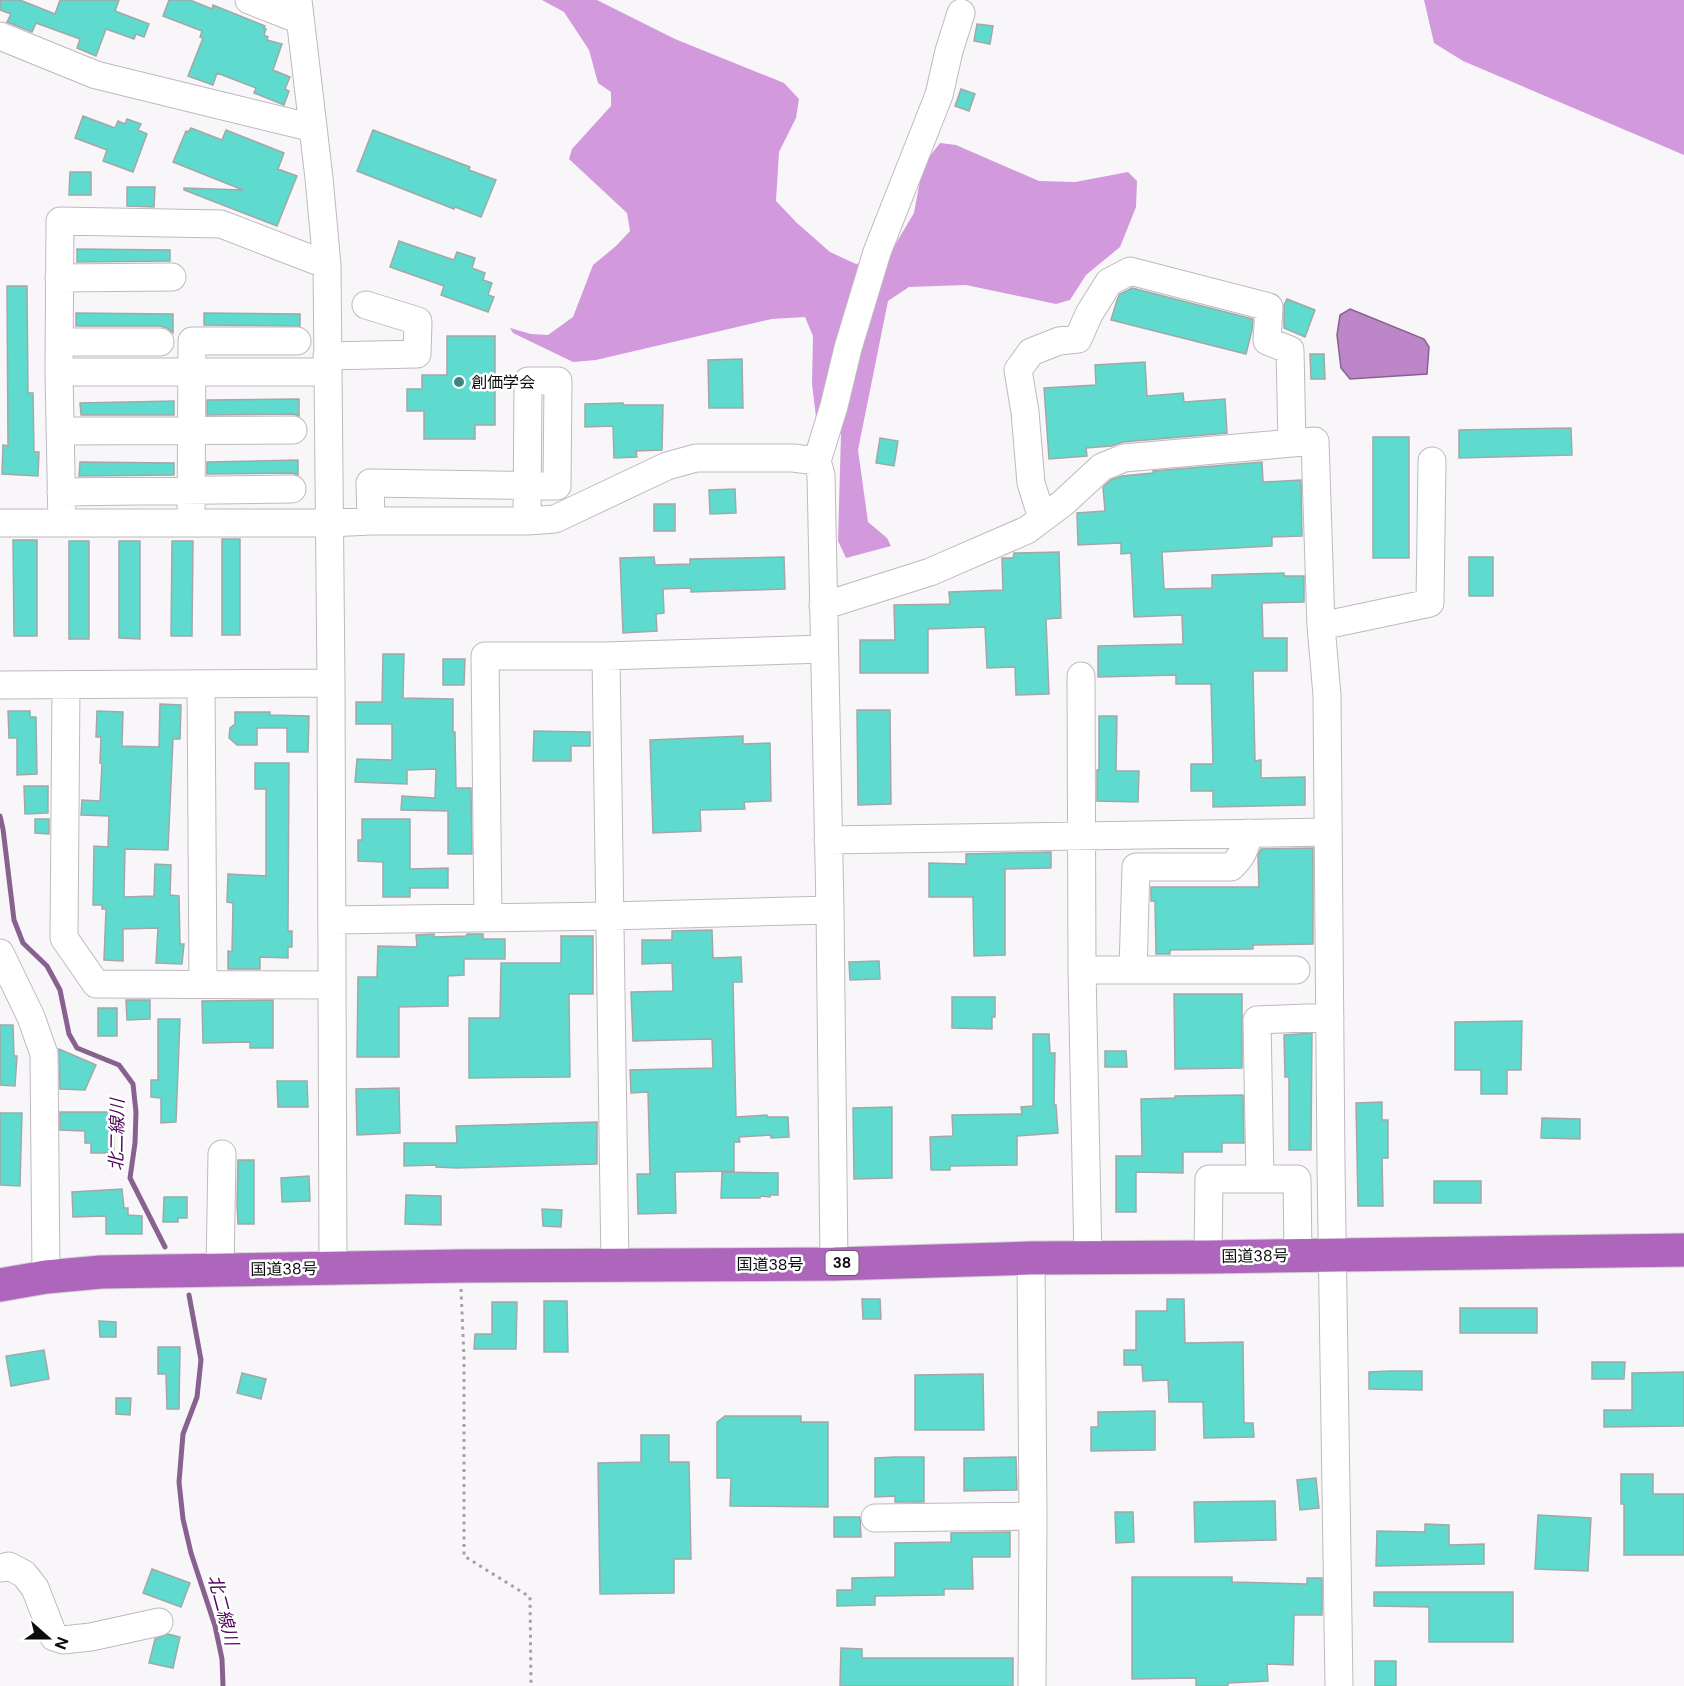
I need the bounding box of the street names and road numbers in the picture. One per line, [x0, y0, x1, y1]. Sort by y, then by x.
street label: 国道38号 [1221, 1245, 1289, 1267]
road number: 38 [826, 1251, 858, 1275]
street label: 国道38号 [736, 1254, 804, 1275]
street label: 国道38号 [250, 1258, 318, 1280]

